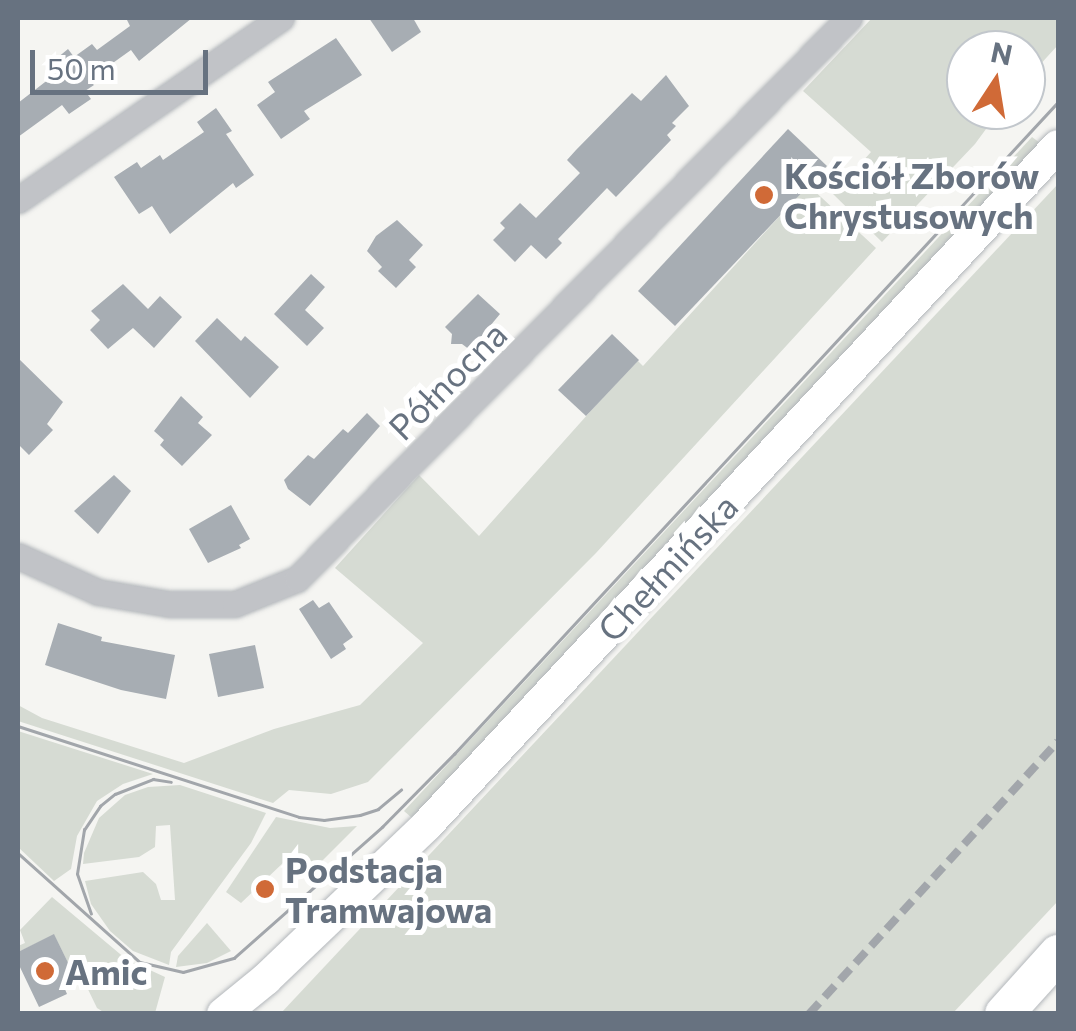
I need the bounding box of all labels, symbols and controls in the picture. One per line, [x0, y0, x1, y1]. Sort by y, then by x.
scale bar [35, 30, 212, 92]
north arrow [946, 30, 1046, 130]
text: N [988, 34, 1016, 71]
text: 50 m [47, 49, 116, 86]
place label: Kościół Zborów Chrystusowych [784, 154, 1039, 236]
marker: Kościół Zborów Chrystusowych [753, 184, 775, 206]
street label: Północna [379, 312, 515, 448]
street label: Chełmińska [588, 485, 746, 649]
place label: Podstacja Tramwajowa [285, 848, 492, 930]
marker: Podstacja Tramwajowa [254, 878, 276, 900]
place label: Amic [65, 950, 147, 992]
marker: Amic [34, 960, 56, 982]

